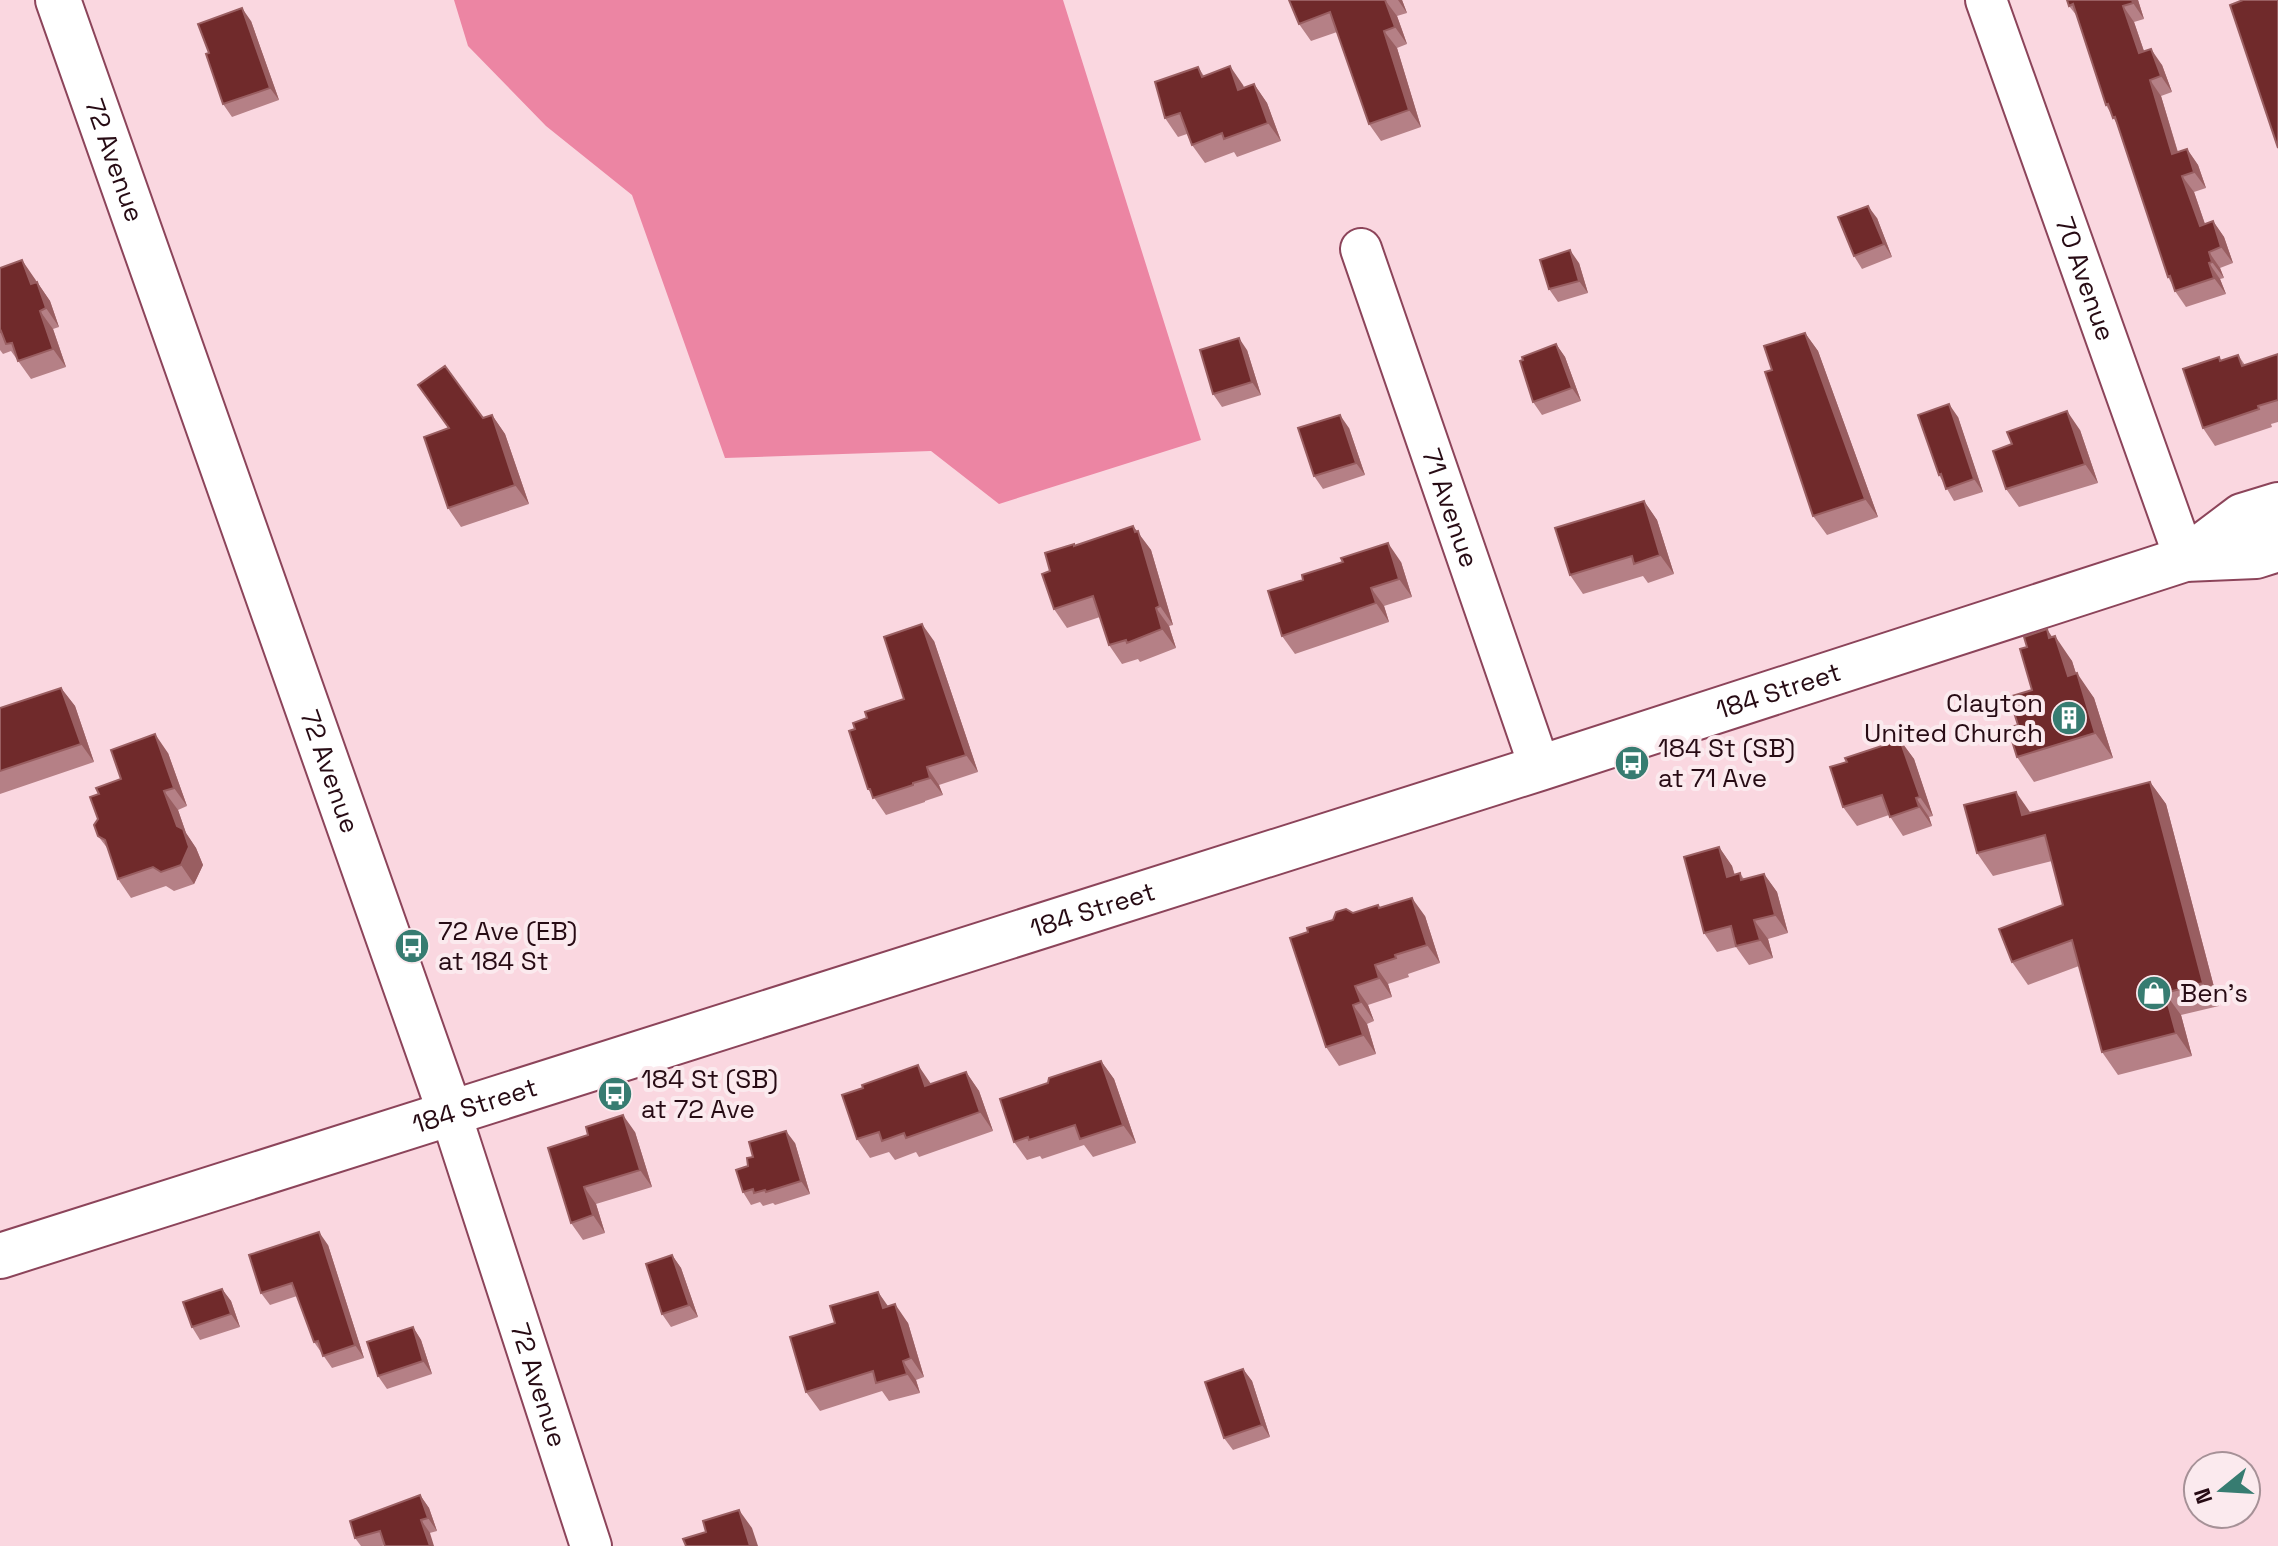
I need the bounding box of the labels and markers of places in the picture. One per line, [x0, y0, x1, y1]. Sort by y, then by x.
place label: Clayton United Church [1864, 686, 2043, 750]
building icon: Clayton United Church [2050, 699, 2088, 737]
place label: 184 St (SB) at 71 Ave [1658, 731, 1795, 795]
bus stop icon: 184 St (SB) at 71 Ave [1613, 744, 1651, 782]
place label: 72 Ave (EB) at 184 St [438, 914, 577, 978]
bus stop icon: 72 Ave (EB) at 184 St [393, 927, 431, 965]
shop icon: Ben's [2135, 974, 2173, 1012]
place label: Ben's [2180, 976, 2248, 1010]
place label: 184 St (SB) at 72 Ave [641, 1062, 778, 1126]
bus stop icon: 184 St (SB) at 72 Ave [596, 1075, 634, 1113]

